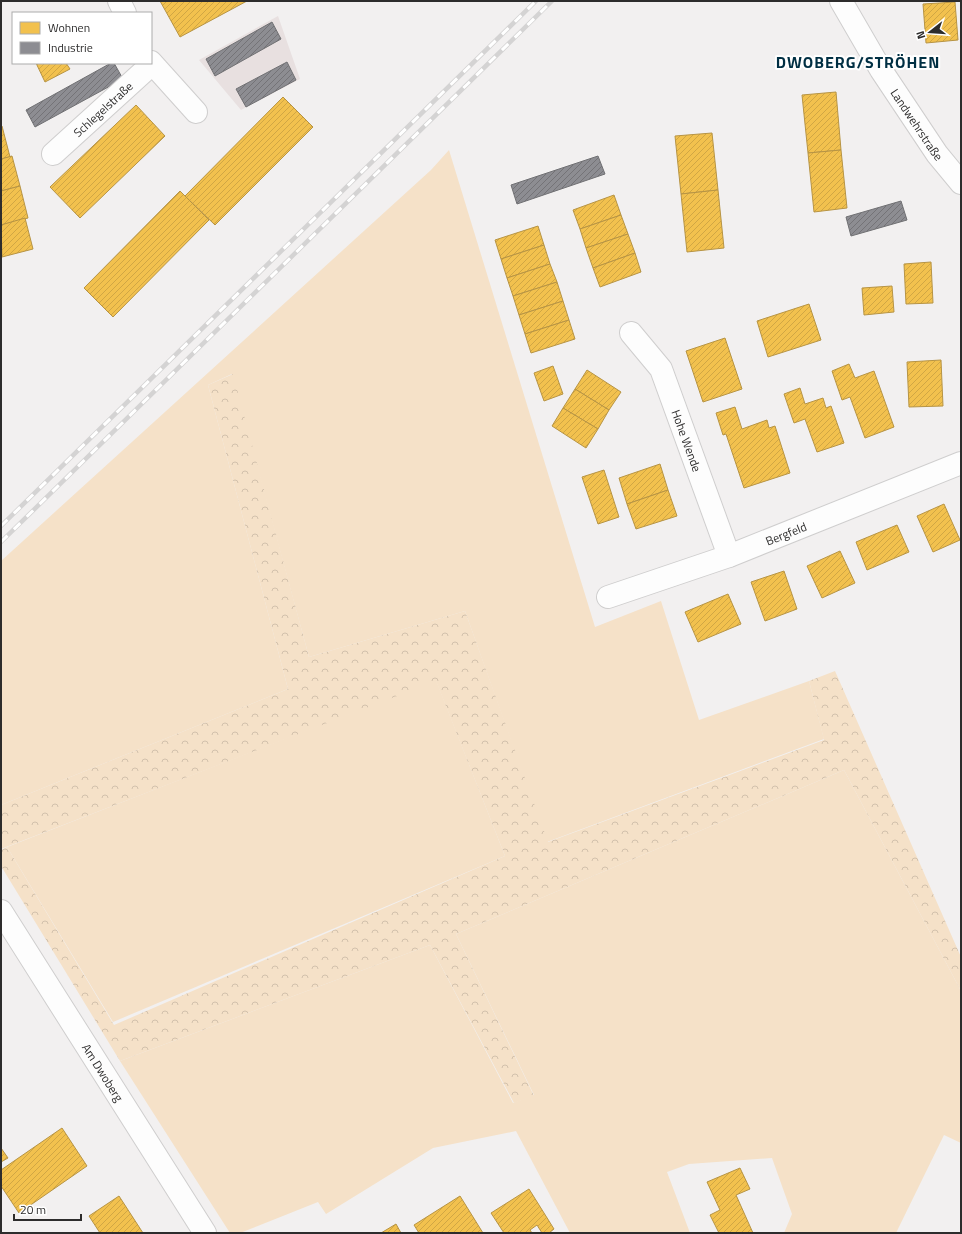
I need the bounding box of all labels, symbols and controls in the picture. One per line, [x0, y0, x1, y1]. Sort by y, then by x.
legend [12, 12, 152, 64]
north arrow [910, 12, 950, 52]
text: Wohnen [48, 18, 90, 37]
text: N [912, 29, 929, 41]
text: Industrie [48, 38, 93, 57]
district label: DWOBERG/STRÖHEN [776, 50, 940, 74]
street label: Schlegelstraße [68, 77, 137, 141]
street label: Landwehrstraße [886, 84, 948, 165]
street label: Hohe Wende [667, 407, 707, 474]
street label: Bergfeld [762, 516, 809, 550]
street label: Am Dwoberg [78, 1040, 129, 1105]
scale bar [14, 1196, 81, 1222]
text: 20 m [20, 1200, 46, 1219]

